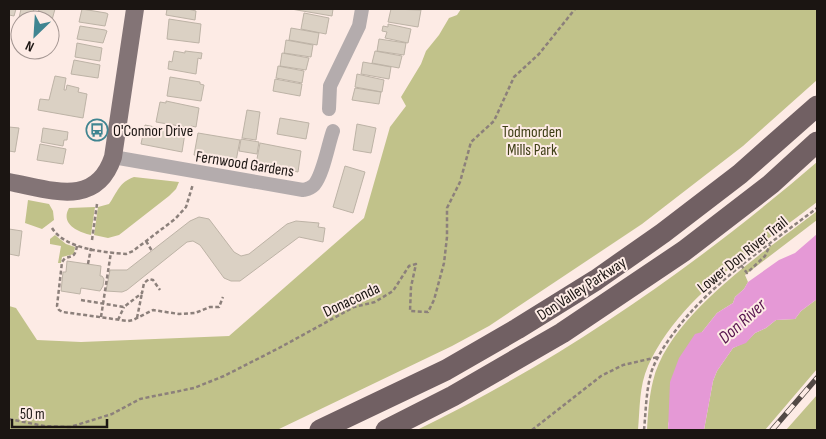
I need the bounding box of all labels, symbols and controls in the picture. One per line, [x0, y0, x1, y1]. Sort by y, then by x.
north arrow [10, 10, 60, 60]
text: N [23, 37, 37, 56]
bus stop icon: O'Connor Drive [85, 118, 109, 142]
place label: O'Connor Drive [113, 122, 193, 141]
park label: Todmorden Mills Park [502, 123, 562, 160]
street label: Fernwood Gardens [194, 147, 296, 182]
street label: Lower Don River Trail [694, 213, 792, 297]
street label: Don Valley Parkway [534, 253, 630, 325]
street label: Donaconda [320, 279, 383, 322]
water label: Don River [714, 294, 771, 348]
scale bar [12, 396, 108, 428]
text: 50 m [20, 405, 45, 424]

